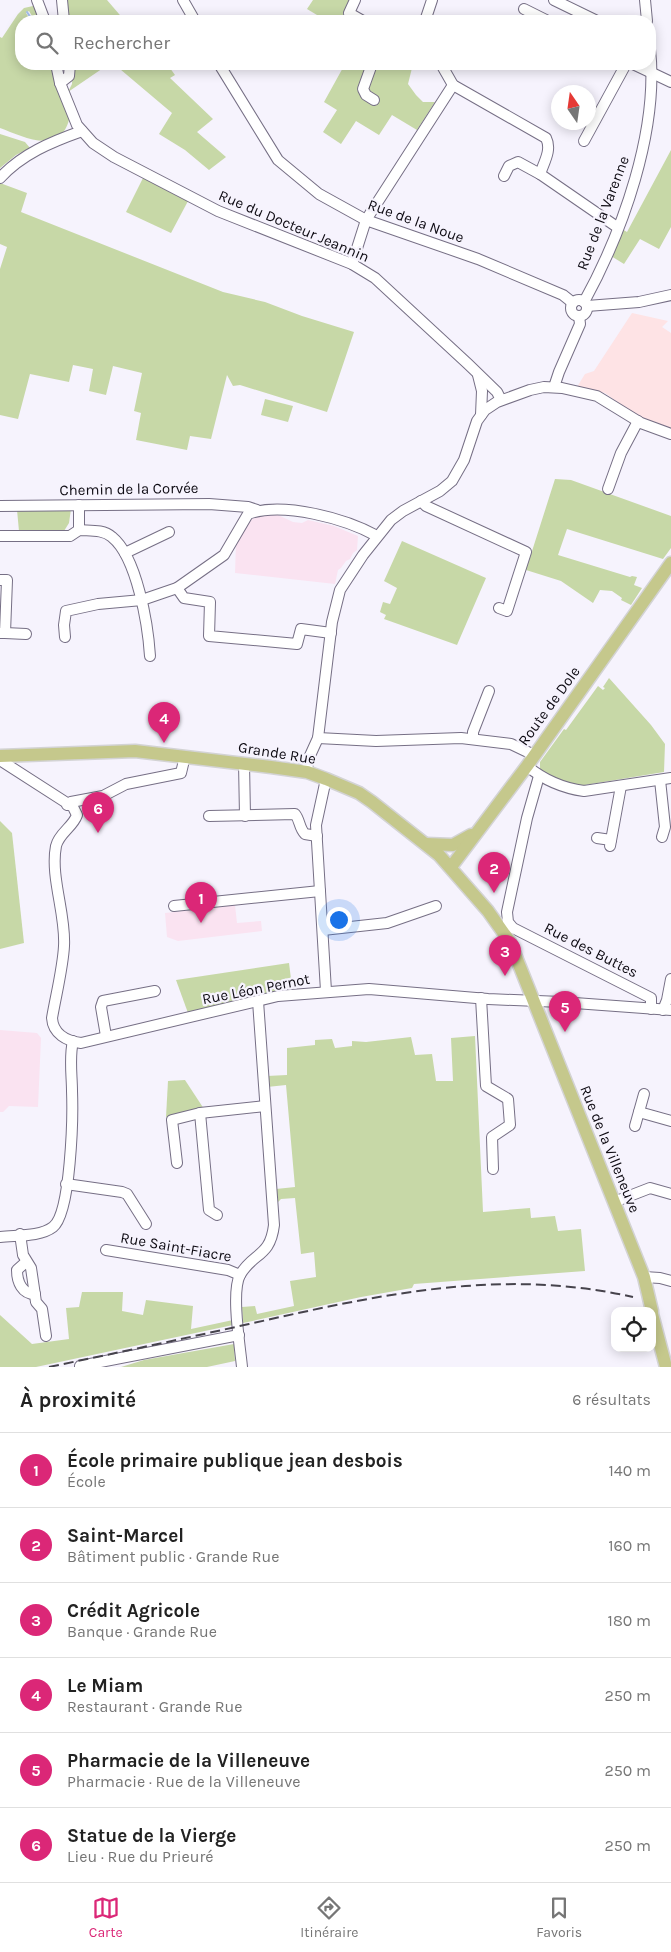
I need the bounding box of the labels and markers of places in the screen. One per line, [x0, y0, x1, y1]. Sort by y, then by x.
pin: 4 [148, 702, 180, 743]
pin: 6 [82, 792, 114, 833]
pin: 2 [478, 852, 510, 893]
pin: 1 [185, 882, 217, 923]
pin: 3 [489, 935, 521, 976]
pin: 5 [549, 991, 581, 1032]

